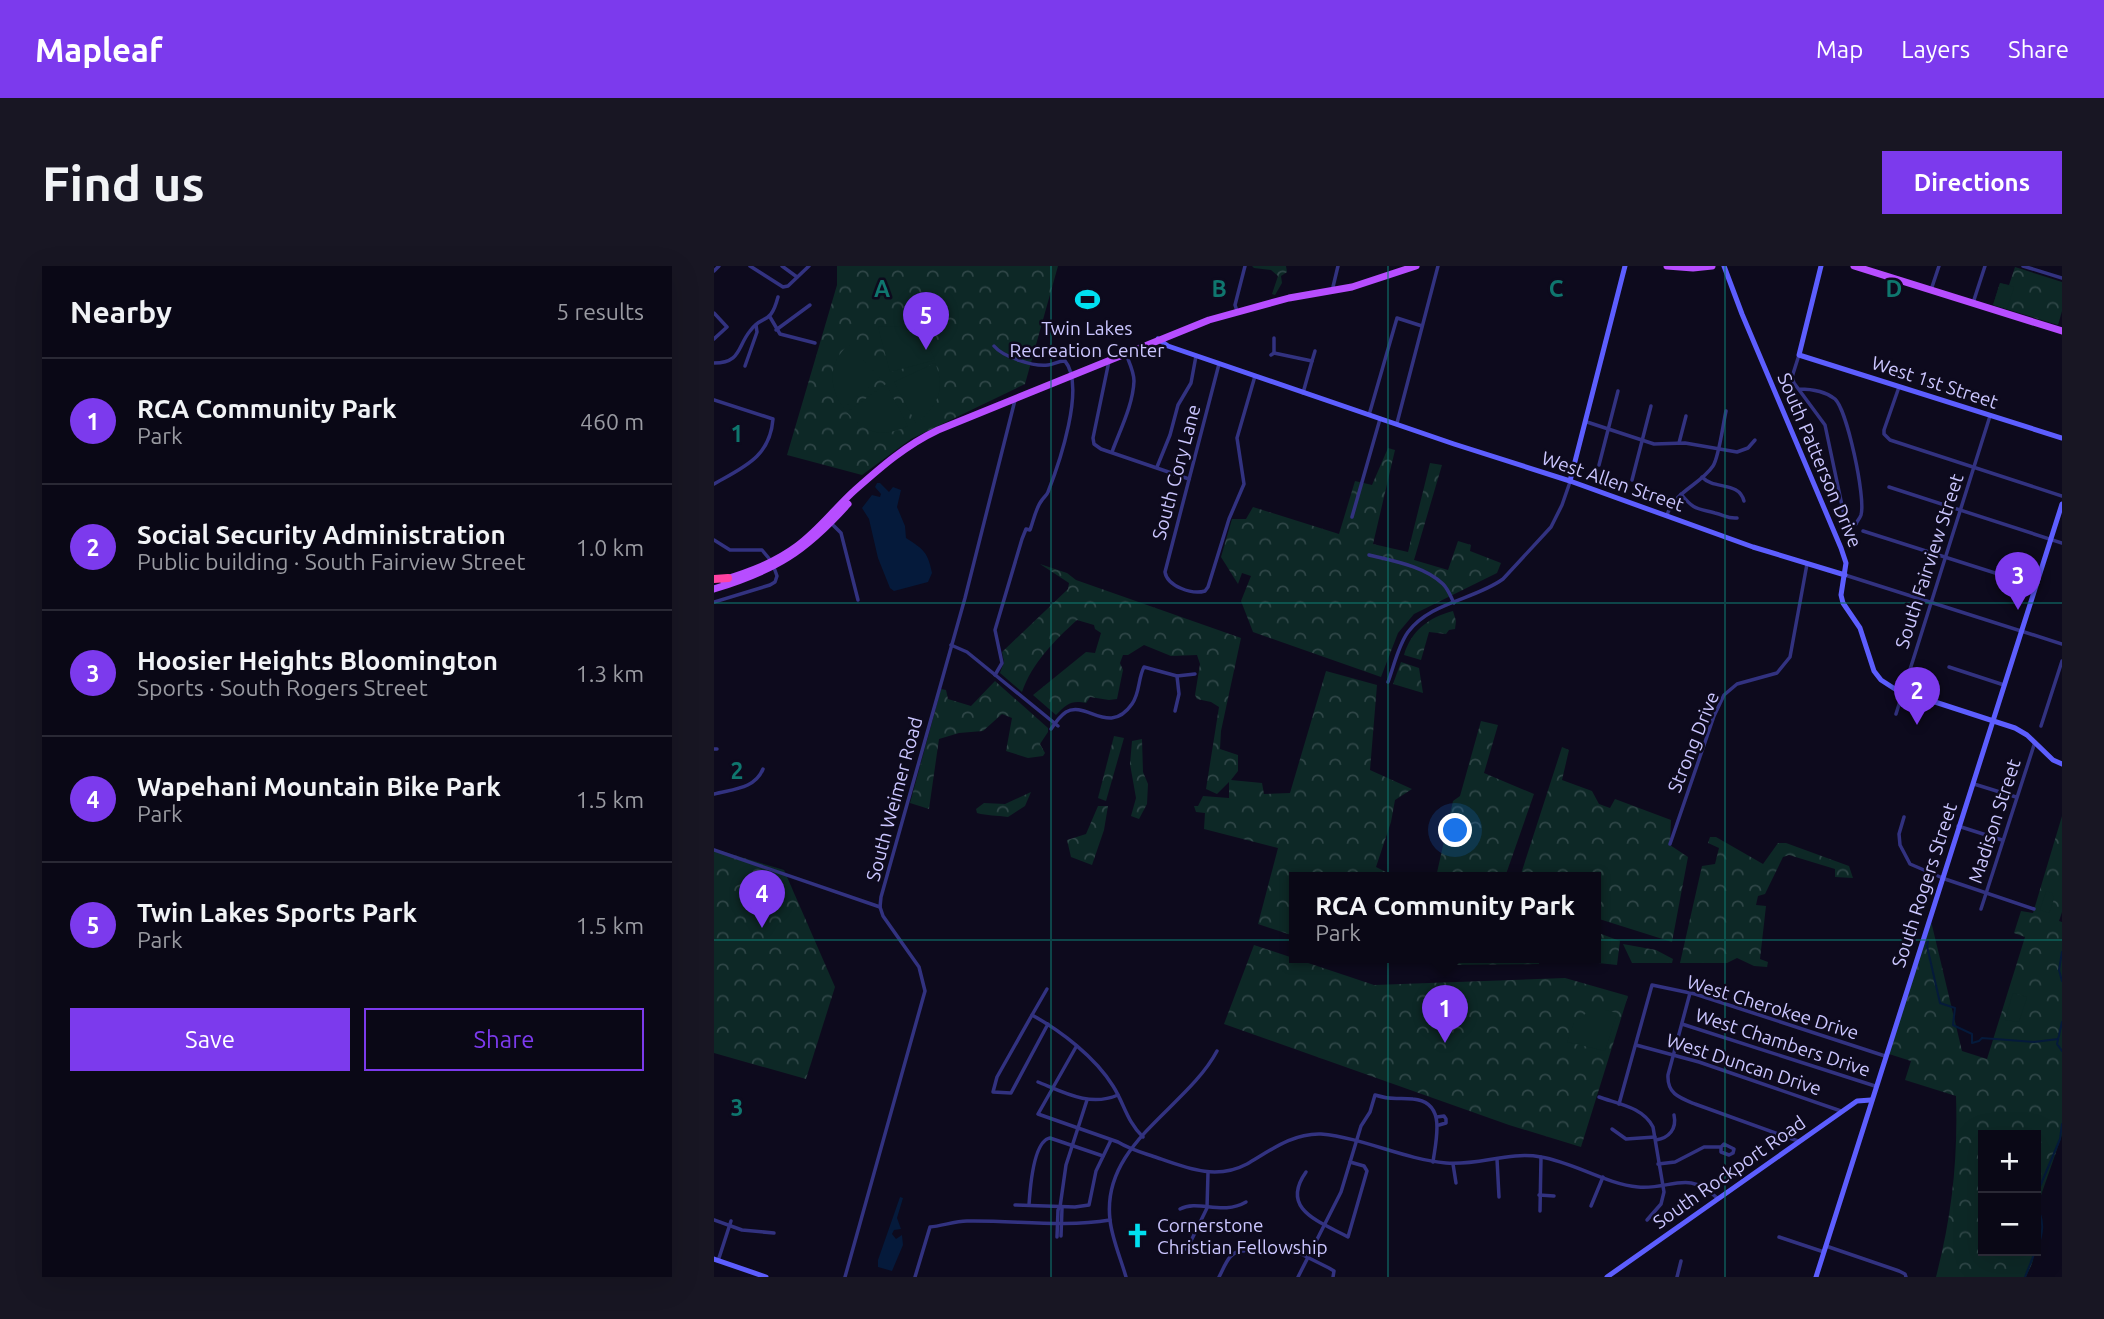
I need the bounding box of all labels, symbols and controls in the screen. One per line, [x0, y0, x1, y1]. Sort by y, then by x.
text: Mapleaf [35, 31, 163, 68]
text: Map [1816, 36, 1863, 63]
text: Layers [1901, 36, 1970, 63]
text: Share [2008, 36, 2069, 63]
button: Directions [1882, 151, 2062, 214]
text: Find us [42, 155, 205, 210]
text: A [874, 276, 890, 301]
text: B [1211, 276, 1227, 301]
text: C [1549, 276, 1564, 301]
text: D [1886, 276, 1902, 301]
sports icon: Twin Lakes Recreation Center [1073, 286, 1101, 314]
pin: 5 [903, 292, 949, 350]
text: Nearby [70, 295, 172, 329]
text: 5 results [556, 299, 644, 324]
place label: Twin Lakes Recreation Center [1009, 317, 1165, 361]
street label: West 1st Street [1869, 351, 2002, 413]
street label: South Patterson Drive [1773, 369, 1867, 551]
text: RCA Community Park [137, 394, 397, 423]
street label: South Cory Lane [1147, 402, 1205, 542]
text: 1 [87, 409, 99, 434]
text: 460 m [580, 409, 644, 434]
text: 1 [731, 421, 743, 446]
text: Park [137, 423, 183, 448]
street label: West Allen Street [1539, 446, 1687, 516]
street label: South Fairview Street [1890, 470, 1968, 651]
text: Social Security Administration [137, 520, 506, 549]
text: 2 [87, 535, 99, 560]
text: 1.0 km [576, 535, 644, 560]
text: Public building · South Fairview Street [137, 549, 526, 574]
pin: 3 [1995, 552, 2041, 610]
text: Hoosier Heights Bloomington [137, 646, 498, 675]
text: 3 [87, 661, 99, 686]
text: 1.3 km [576, 661, 644, 686]
pin: 2 [1894, 667, 1940, 725]
text: Sports · South Rogers Street [137, 675, 428, 700]
street label: Strong Drive [1663, 688, 1723, 796]
street label: South Weimer Road [861, 714, 927, 884]
street label: Madison Street [1964, 755, 2025, 886]
text: 2 [731, 758, 743, 783]
text: Wapehani Mountain Bike Park [137, 772, 501, 801]
text: 4 [87, 787, 99, 812]
text: 1.5 km [576, 787, 644, 812]
street label: South Rogers Street [1887, 799, 1961, 970]
text: Park [137, 801, 183, 826]
your location [1438, 813, 1472, 847]
pin: 4 [739, 870, 785, 928]
popup [1289, 872, 1601, 963]
text: RCA Community Park [1315, 891, 1575, 920]
text: Twin Lakes Sports Park [137, 898, 417, 927]
text: 5 [87, 913, 99, 938]
text: 1.5 km [576, 913, 644, 938]
text: Park [1315, 920, 1361, 945]
text: Park [137, 927, 183, 952]
street label: West Cherokee Drive [1684, 970, 1862, 1044]
pin: 1 [1422, 985, 1468, 1043]
street label: West Chambers Drive [1693, 1003, 1873, 1081]
button: Save [70, 1008, 350, 1071]
button: Share [364, 1008, 644, 1071]
street label: West Duncan Drive [1664, 1029, 1824, 1099]
text: 3 [731, 1095, 743, 1120]
street label: South Rockport Road [1649, 1111, 1809, 1233]
map controls [1978, 1130, 2041, 1256]
button: + [1978, 1130, 2041, 1193]
button: − [1978, 1193, 2041, 1256]
place label: Cornerstone Christian Fellowship [1157, 1214, 1328, 1258]
church icon: Cornerstone Christian Fellowship [1123, 1222, 1151, 1250]

